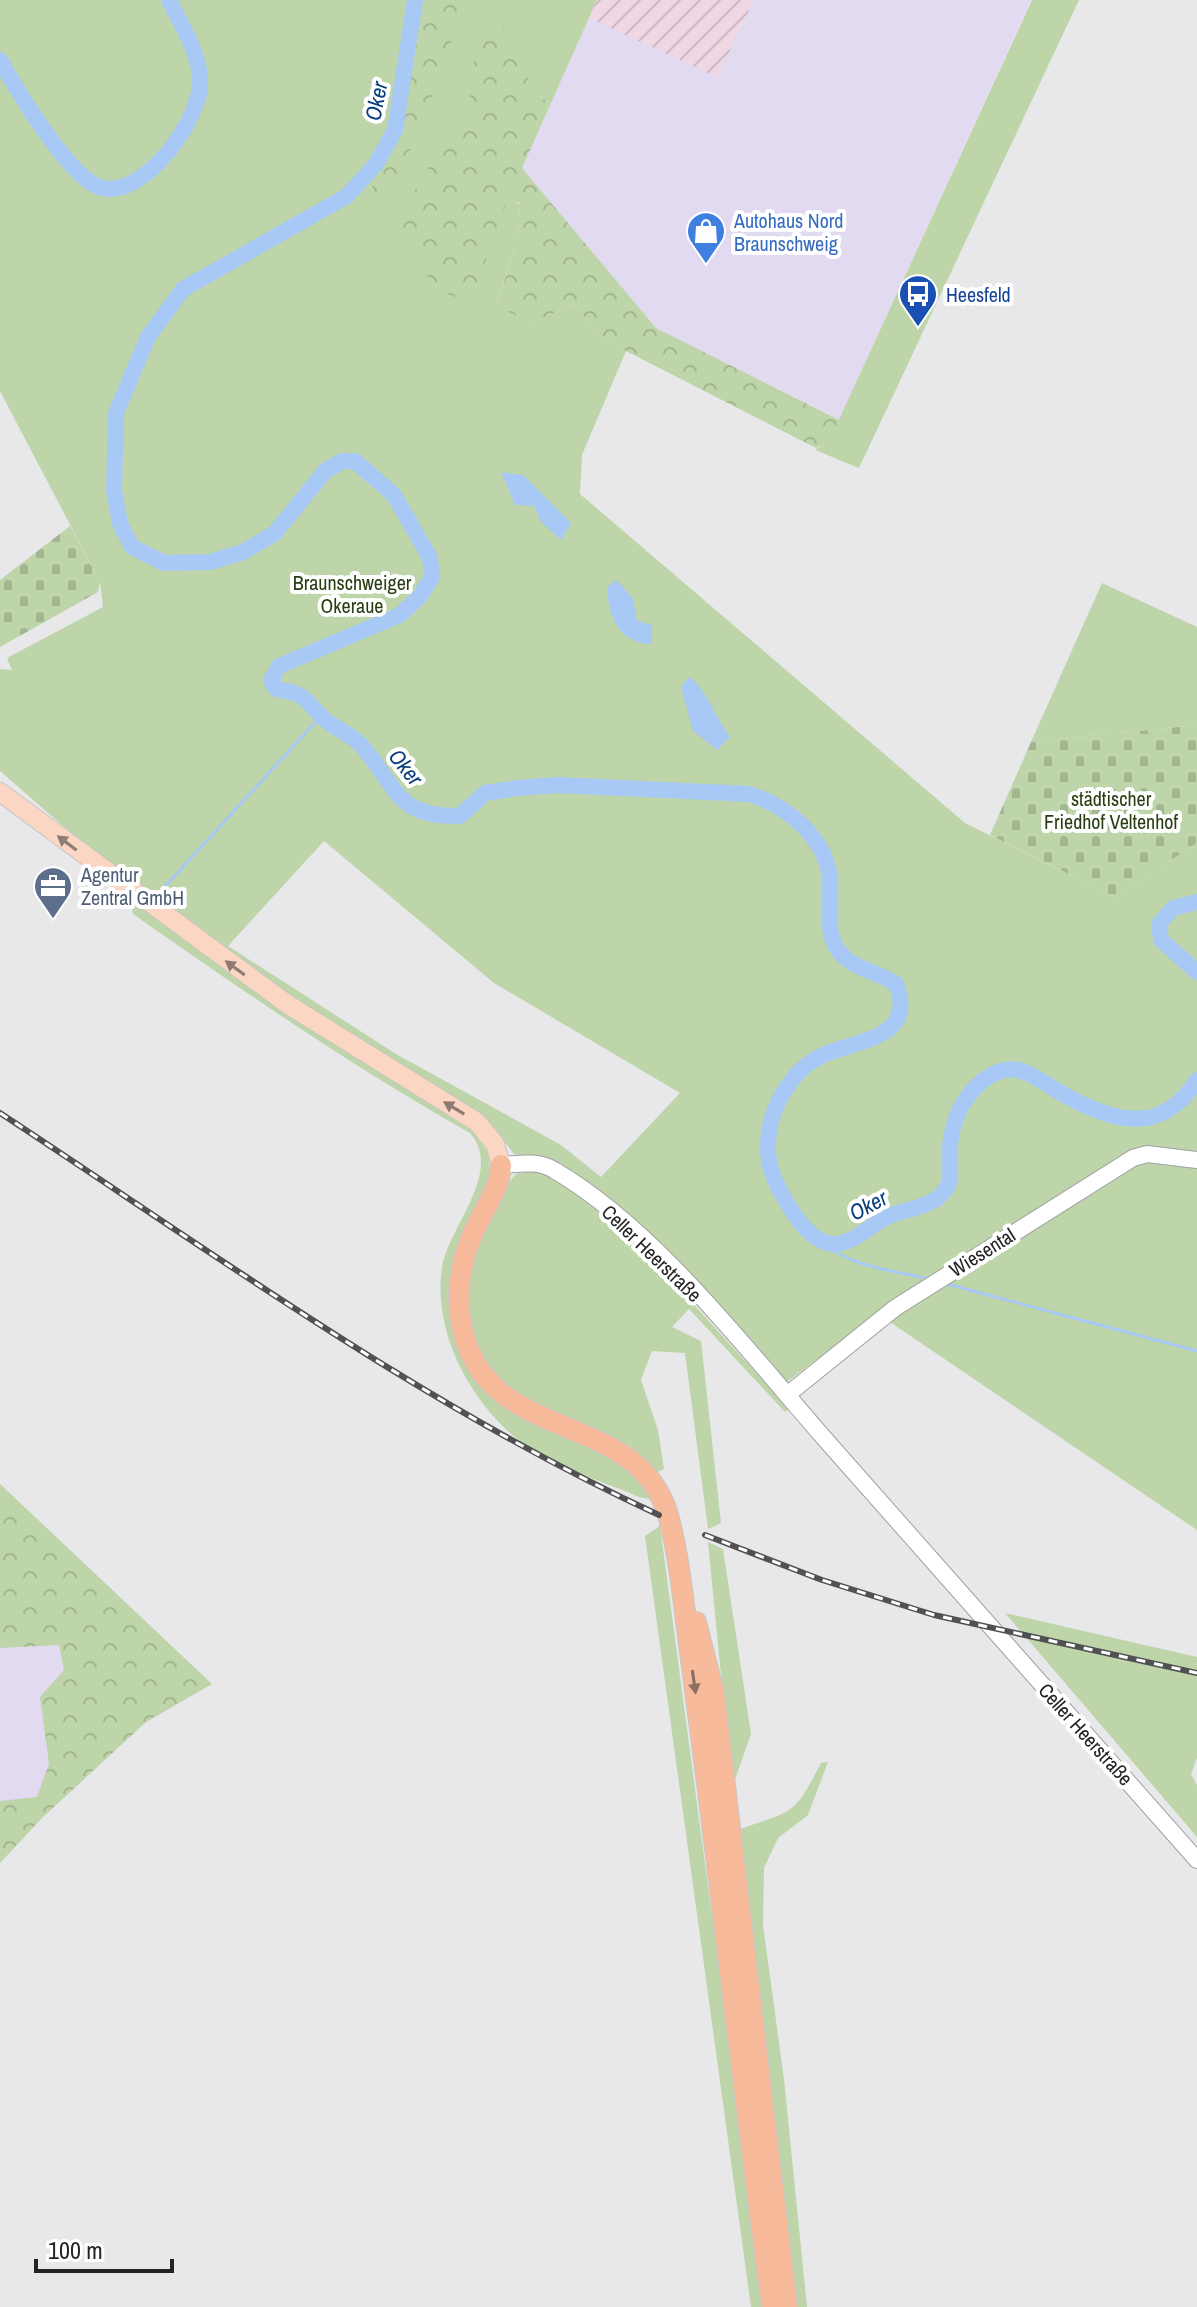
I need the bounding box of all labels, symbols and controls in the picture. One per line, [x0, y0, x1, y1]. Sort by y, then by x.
water label: Oker [358, 78, 395, 123]
place label: Autohaus Nord Braunschweig [733, 207, 843, 257]
shop icon: Autohaus Nord Braunschweig [685, 210, 727, 265]
bus stop icon: Heesfeld [897, 273, 939, 328]
place label: Heesfeld [946, 281, 1011, 308]
park label: Braunschweiger Okeraue [293, 569, 412, 619]
water label: Oker [382, 742, 431, 792]
park label: städtischer Friedhof Veltenhof [1044, 785, 1178, 835]
one-way arrow [57, 835, 77, 851]
place label: Agentur Zentral GmbH [80, 861, 184, 911]
office icon: Agentur Zentral GmbH [32, 865, 74, 920]
one-way arrow [225, 961, 246, 976]
one-way arrow [443, 1101, 465, 1115]
water label: Oker [844, 1182, 893, 1227]
street label: Celler Heerstraße [596, 1198, 708, 1308]
street label: Wiesental [944, 1221, 1020, 1283]
one-way arrow [688, 1670, 701, 1695]
street label: Celler Heerstraße [1033, 1677, 1139, 1791]
scale bar [36, 2223, 172, 2273]
text: 100 m [48, 2234, 103, 2266]

